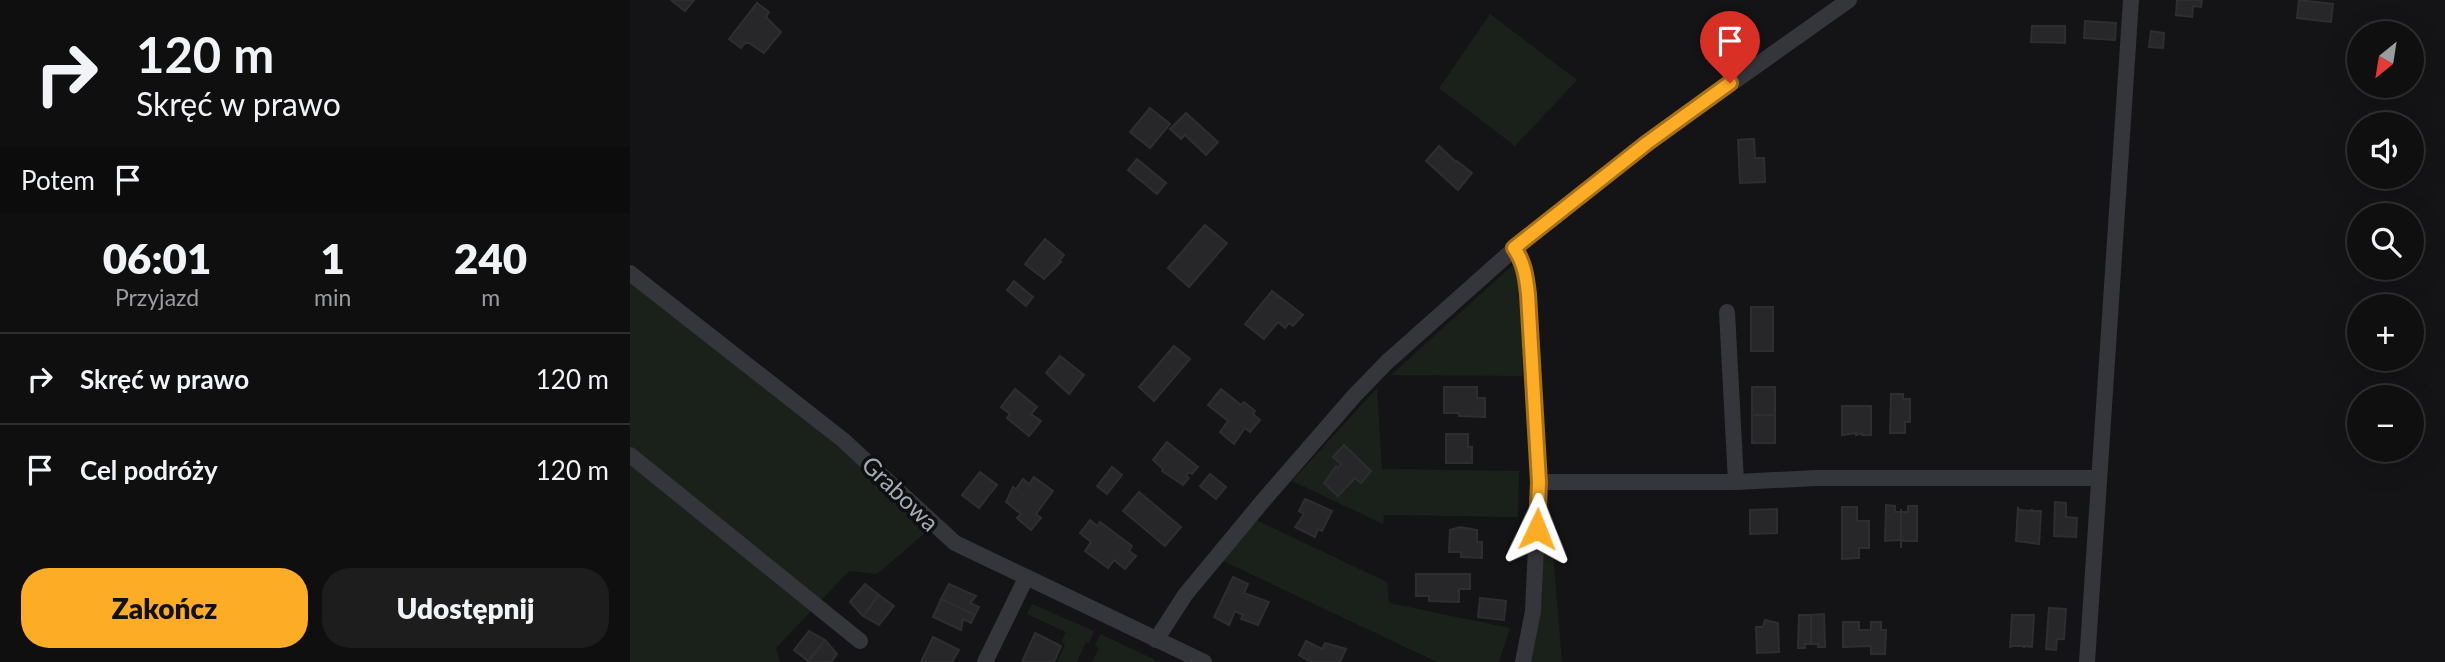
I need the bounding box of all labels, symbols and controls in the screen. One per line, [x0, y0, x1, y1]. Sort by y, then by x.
pin [1700, 11, 1760, 83]
north arrow [2347, 21, 2424, 98]
map controls [2347, 21, 2424, 462]
icon: arrive [1711, 22, 1749, 60]
text: 120 m [136, 25, 274, 83]
icon: right [21, 28, 112, 119]
text: Skręć w prawo [136, 84, 341, 123]
button: sound [2347, 112, 2424, 189]
icon: arrive [109, 161, 147, 199]
text: Potem [21, 164, 95, 196]
button: search [2347, 203, 2424, 280]
text: 06:01 [103, 233, 211, 283]
text: 1 [321, 233, 345, 283]
text: 240 [454, 233, 527, 283]
text: Przyjazd [115, 283, 199, 311]
text: min [314, 283, 351, 311]
text: m [481, 283, 500, 311]
button: + [2347, 294, 2424, 371]
icon: right [21, 360, 59, 398]
text: Skręć w prawo [80, 363, 249, 395]
text: 120 m [536, 363, 609, 395]
button: − [2347, 385, 2424, 462]
street label: Grabowa [857, 449, 945, 537]
icon: arrive [21, 451, 59, 489]
text: Cel podróży [80, 454, 218, 486]
text: 120 m [536, 454, 609, 486]
position arrow [1500, 492, 1574, 566]
button: Zakończ [21, 568, 308, 648]
button: Udostępnij [322, 568, 609, 648]

